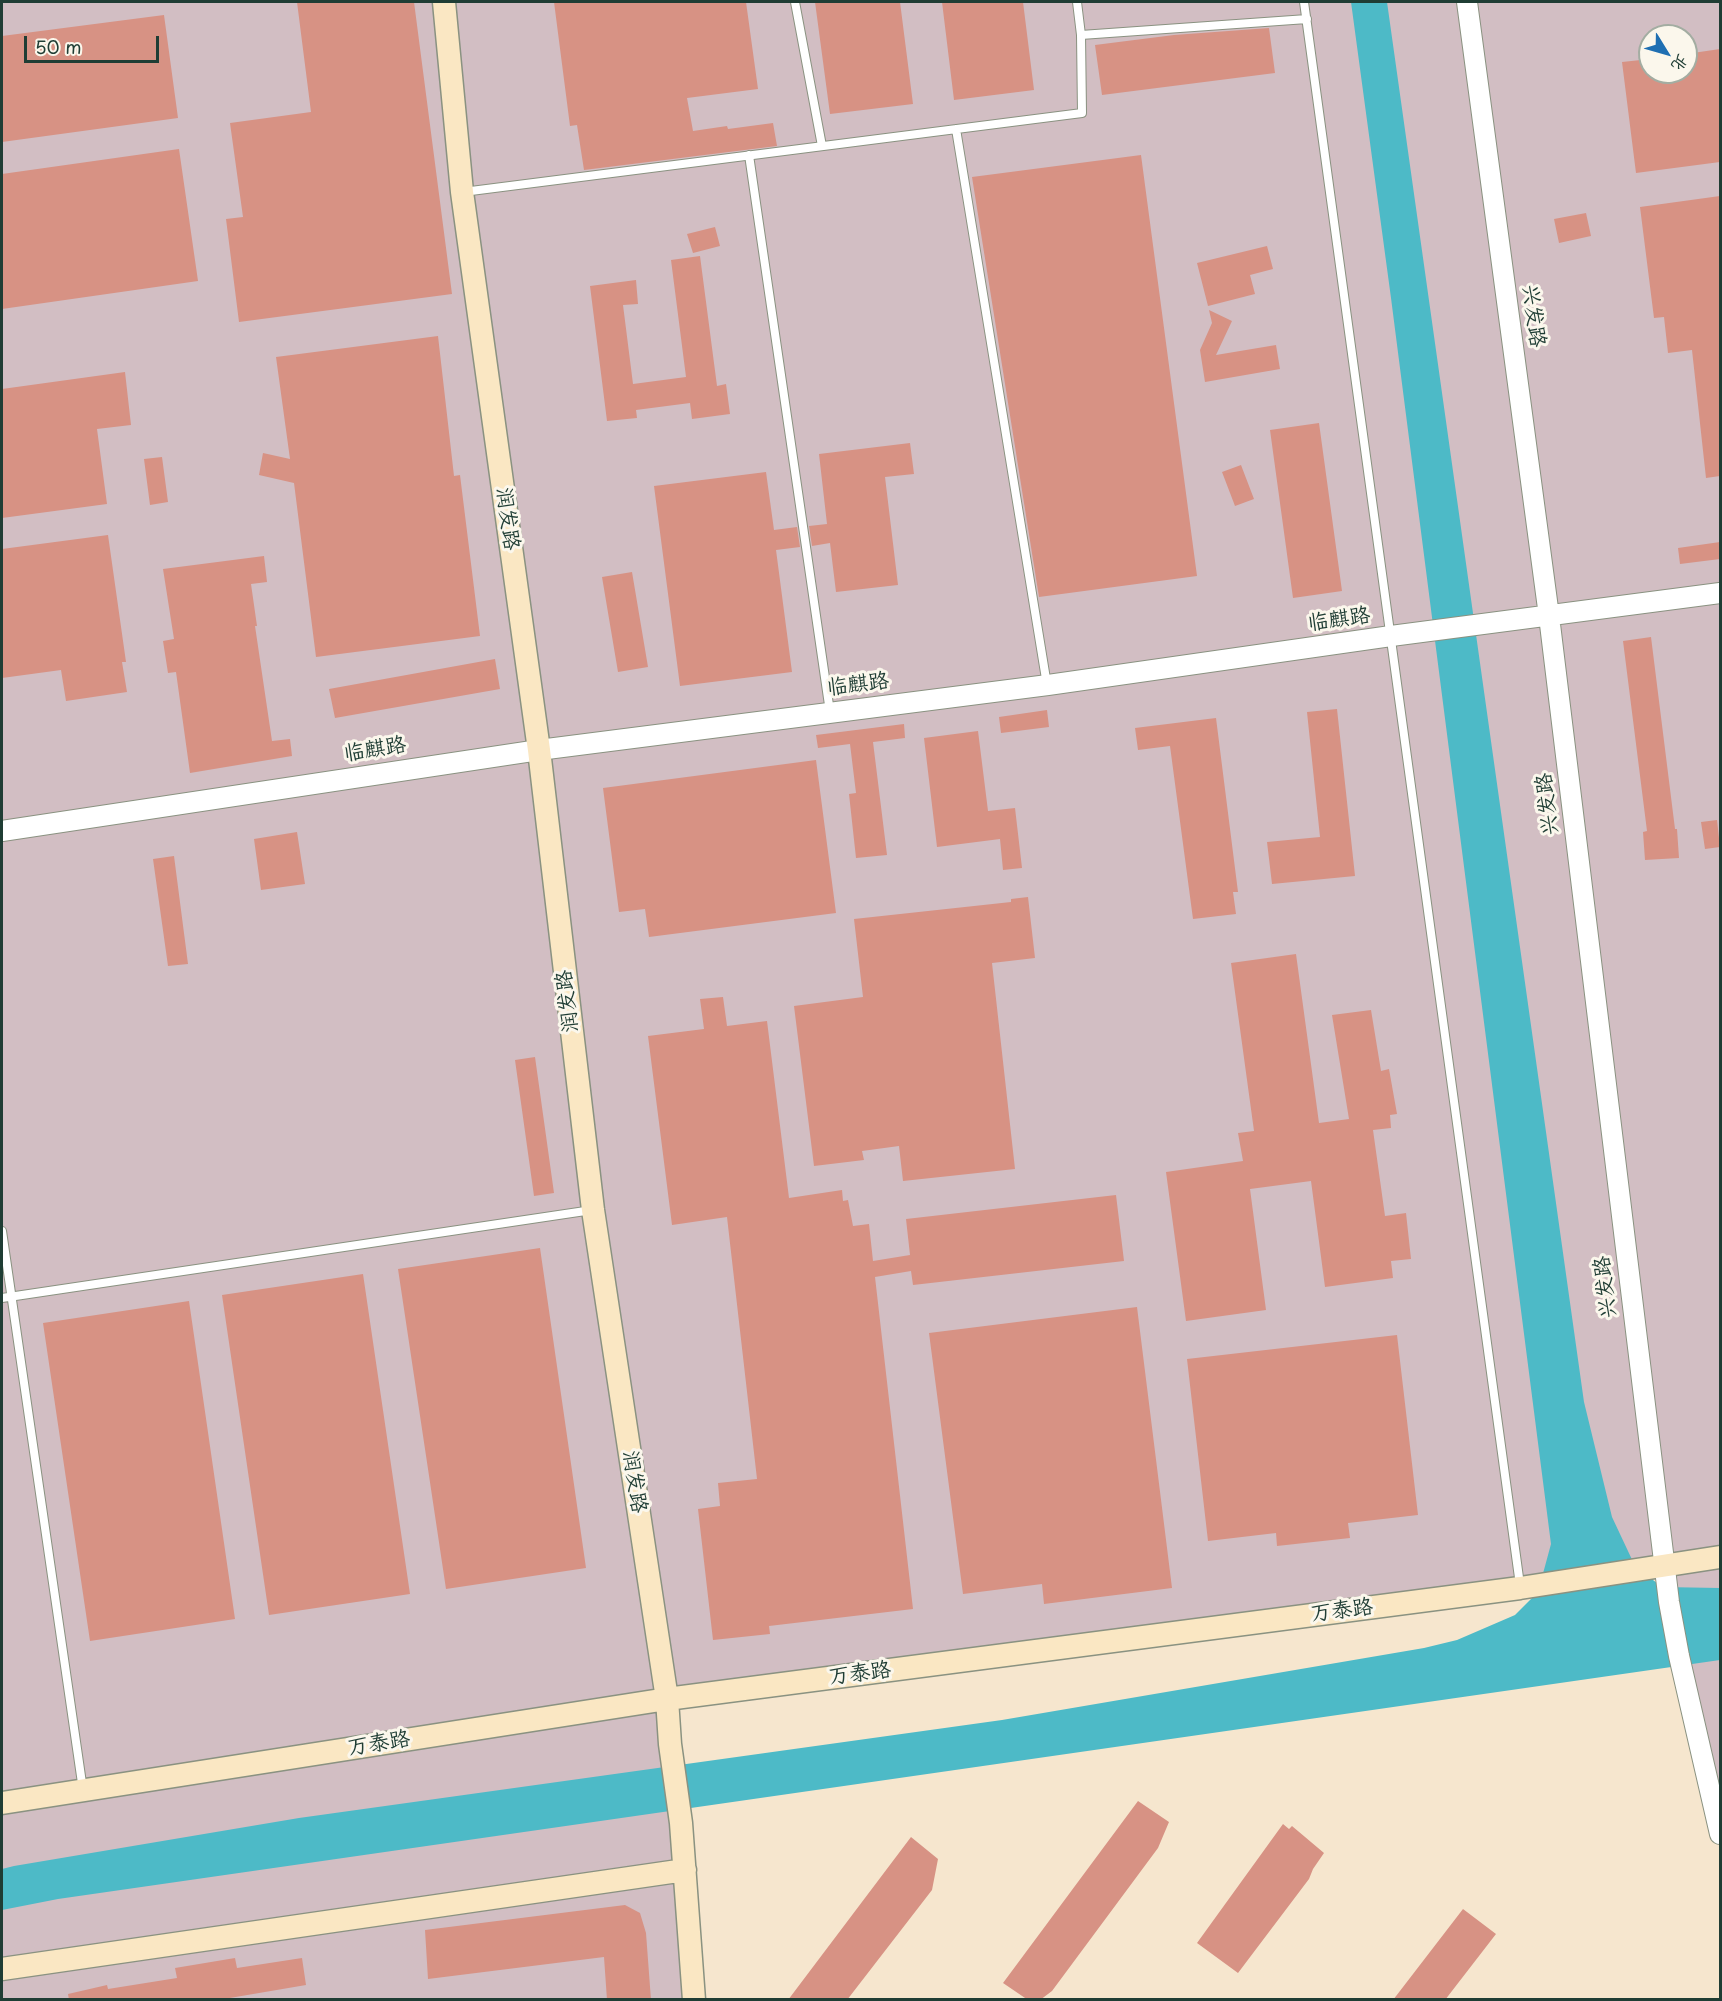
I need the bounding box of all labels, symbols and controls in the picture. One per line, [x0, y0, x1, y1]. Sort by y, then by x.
scale bar [27, 24, 162, 62]
north arrow [1638, 24, 1698, 84]
text: 50 m [35, 33, 82, 60]
text: 北 [1666, 50, 1695, 77]
street label: 兴发路 [1516, 283, 1550, 349]
street label: 润发路 [490, 486, 524, 552]
street label: 临麒路 [1306, 603, 1372, 637]
street label: 临麒路 [825, 669, 891, 701]
street label: 临麒路 [342, 733, 408, 767]
street label: 兴发路 [1532, 771, 1564, 837]
street label: 润发路 [552, 968, 584, 1034]
street label: 兴发路 [1590, 1254, 1622, 1320]
street label: 润发路 [617, 1449, 651, 1515]
street label: 万泰路 [1309, 1595, 1375, 1627]
street label: 万泰路 [827, 1658, 893, 1690]
street label: 万泰路 [346, 1727, 412, 1761]

